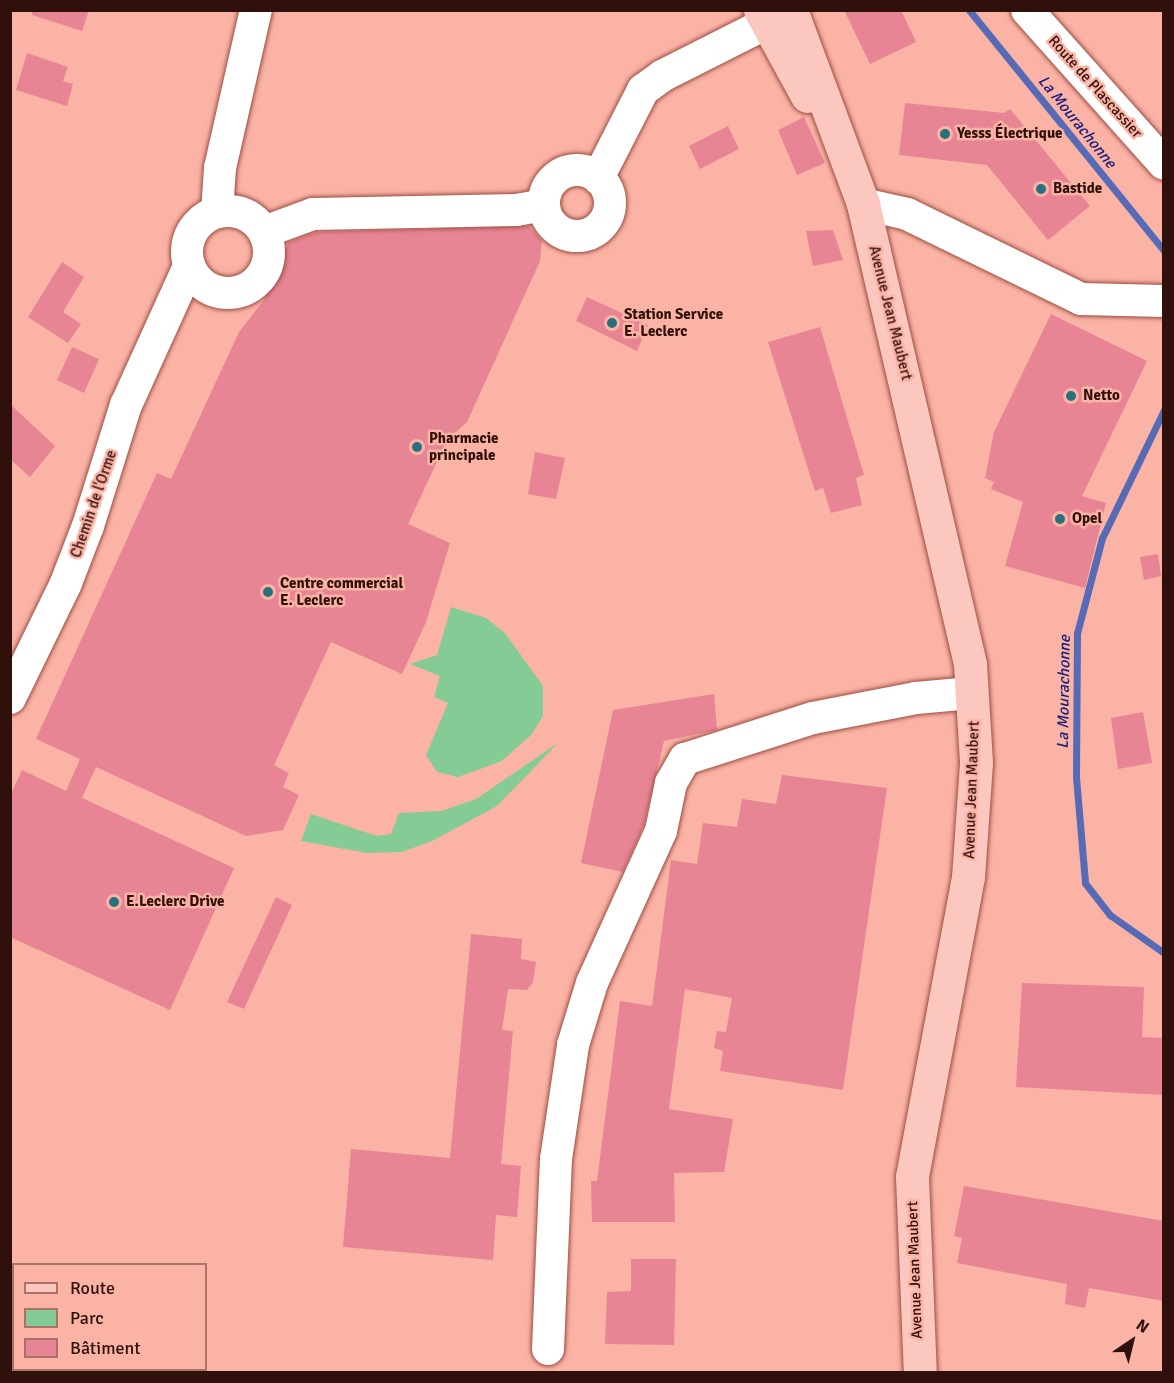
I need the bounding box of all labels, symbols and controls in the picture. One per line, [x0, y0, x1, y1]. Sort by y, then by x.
street label: Route de Plascassier [1044, 32, 1146, 142]
water label: La Mourachonne [1034, 72, 1120, 172]
place label: Yesss Électrique [957, 125, 1063, 143]
marker: Yesss Électrique [938, 127, 952, 141]
place label: Bastide [1053, 180, 1102, 198]
marker: Bastide [1034, 182, 1048, 196]
street label: Avenue Jean Maubert [865, 244, 915, 382]
place label: Station Service E. Leclerc [624, 305, 723, 340]
marker: Station Service E. Leclerc [605, 316, 619, 330]
place label: Netto [1083, 387, 1120, 405]
marker: Netto [1064, 389, 1078, 403]
place label: Pharmacie principale [429, 429, 499, 464]
marker: Pharmacie principale [410, 440, 424, 454]
street label: Chemin de l'Orme [67, 448, 121, 560]
place label: Opel [1072, 510, 1102, 528]
marker: Opel [1053, 512, 1067, 526]
place label: Centre commercial E. Leclerc [280, 574, 403, 609]
marker: Centre commercial E. Leclerc [261, 585, 275, 599]
water label: La Mourachonne [1053, 635, 1075, 749]
street label: Avenue Jean Maubert [961, 721, 983, 859]
place label: E.Leclerc Drive [126, 893, 224, 911]
marker: E.Leclerc Drive [107, 895, 121, 909]
street label: Avenue Jean Maubert [904, 1201, 926, 1339]
legend [12, 1263, 207, 1371]
text: Route [70, 1277, 115, 1299]
text: Parc [70, 1307, 104, 1329]
north arrow [1102, 1311, 1162, 1371]
text: N [1132, 1315, 1153, 1338]
text: Bâtiment [70, 1337, 141, 1359]

